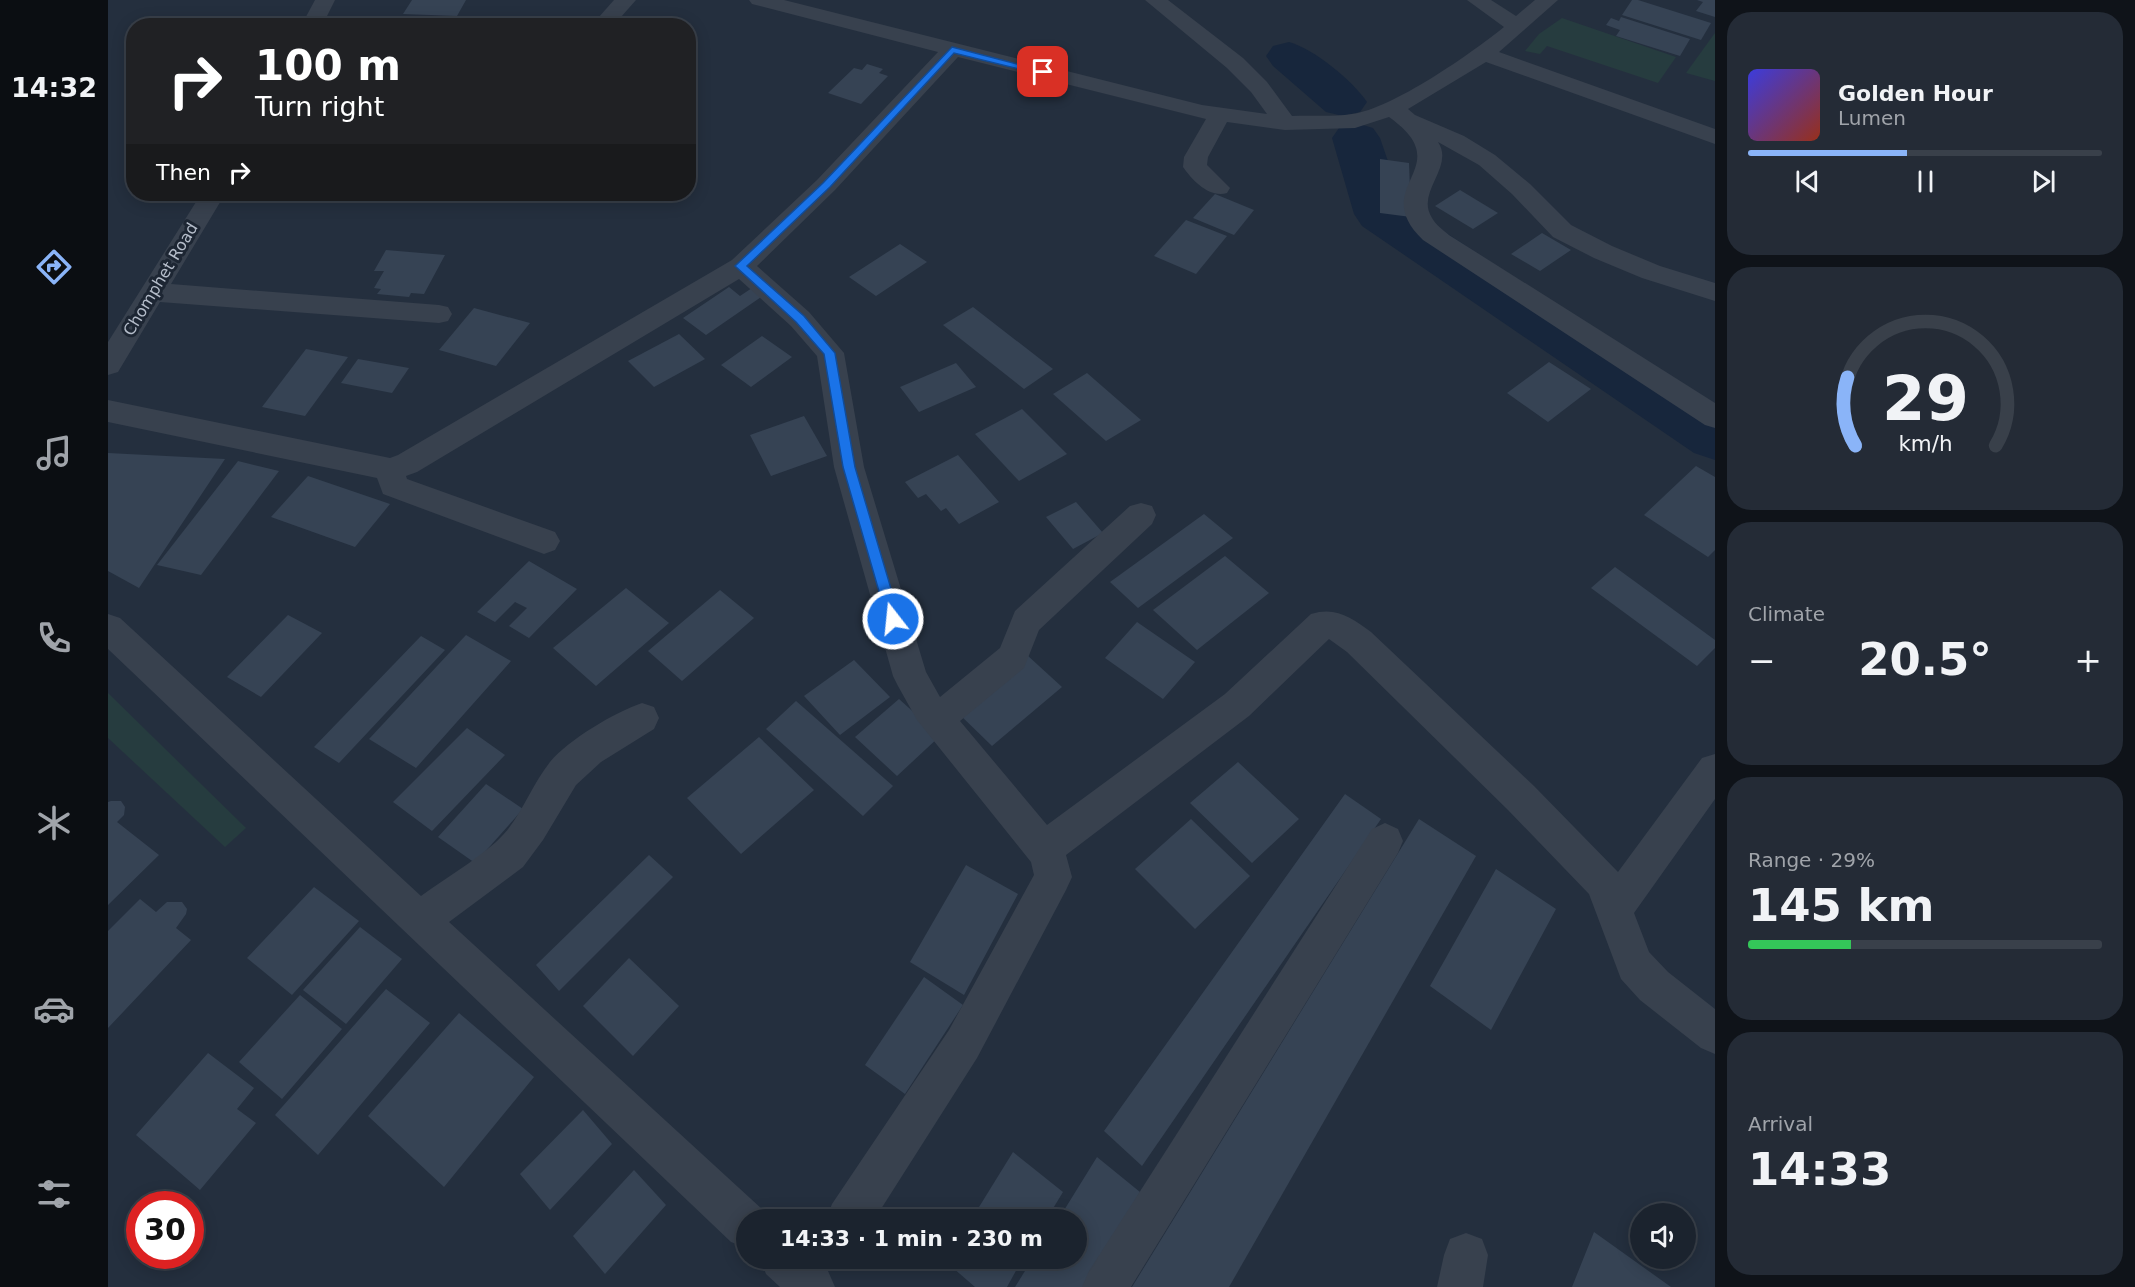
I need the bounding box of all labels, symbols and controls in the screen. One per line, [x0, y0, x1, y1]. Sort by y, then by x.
text: 100 m [255, 41, 401, 90]
icon: right [156, 42, 234, 120]
pin [1017, 46, 1068, 97]
icon: arrive [1026, 55, 1059, 88]
text: 14:32 [11, 72, 97, 103]
text: Golden Hour [1838, 81, 1993, 106]
text: Turn right [255, 91, 384, 122]
text: Lumen [1838, 106, 1906, 130]
icon: right [223, 156, 256, 189]
text: Then [156, 160, 211, 185]
icon: previous [1791, 165, 1824, 198]
icon: pause [1909, 165, 1942, 198]
icon: next [2027, 165, 2060, 198]
street label: Chomphet Road [119, 219, 202, 339]
icon: directions [33, 246, 75, 288]
text: 29 [1882, 362, 1968, 435]
text: km/h [1898, 431, 1952, 456]
icon: music [33, 432, 75, 474]
position arrow [861, 587, 925, 651]
text: Climate [1748, 602, 1825, 626]
icon: phone [33, 617, 75, 659]
text: 20.5° [1858, 633, 1992, 686]
text: − [1748, 641, 1776, 680]
text: + [2074, 641, 2102, 680]
icon: climate [33, 802, 75, 844]
text: Range · 29% [1748, 848, 1875, 872]
text: 145 km [1748, 879, 1934, 932]
icon: car [33, 988, 75, 1030]
text: Arrival [1748, 1112, 1813, 1136]
text: 14:33 [1748, 1143, 1891, 1196]
icon: filters [33, 1173, 75, 1215]
speed limit sign: 30 [126, 1191, 204, 1269]
map controls [1630, 1203, 1696, 1269]
button: sound [1630, 1203, 1696, 1269]
text: 14:33 · 1 min · 230 m [780, 1226, 1043, 1251]

